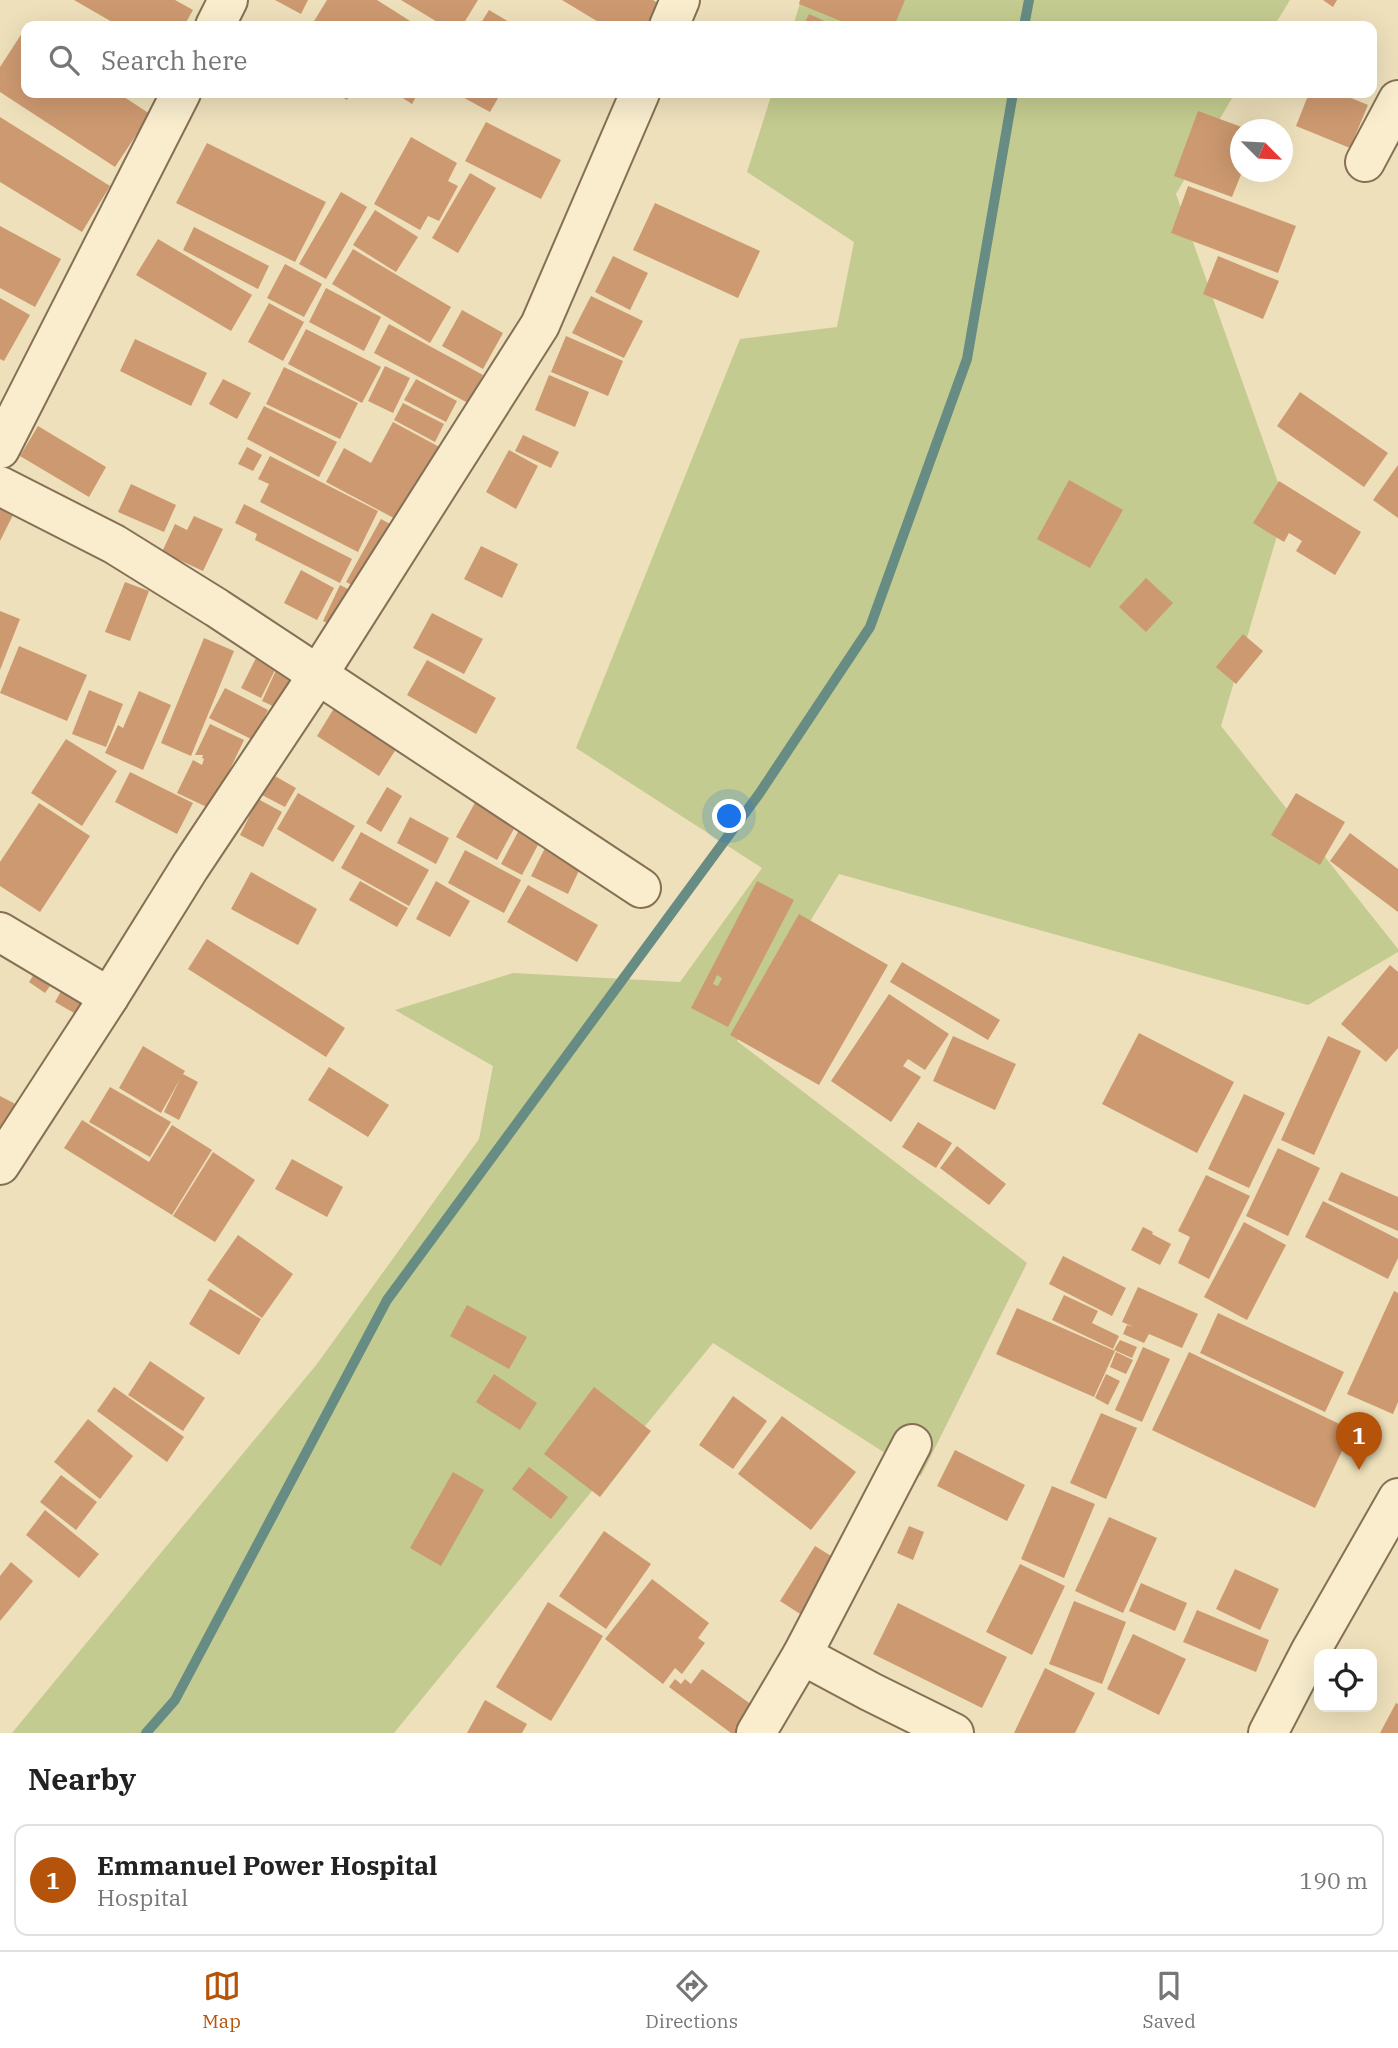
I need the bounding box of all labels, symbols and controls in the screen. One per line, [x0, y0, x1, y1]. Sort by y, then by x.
search box [21, 21, 1377, 98]
icon: search [45, 41, 83, 79]
text: Search here [101, 43, 247, 77]
north arrow [1230, 119, 1293, 182]
your location [712, 799, 746, 833]
pin: 1 [1336, 1412, 1382, 1470]
map controls [1314, 1649, 1377, 1712]
button: locate [1314, 1649, 1377, 1712]
text: Nearby [28, 1759, 136, 1798]
text: Emmanuel Power Hospital [97, 1848, 438, 1882]
text: 1 [46, 1865, 60, 1895]
text: 190 m [1299, 1865, 1368, 1895]
text: Hospital [97, 1882, 188, 1912]
tab: Map [202, 1967, 241, 2033]
tab: Directions [645, 1967, 738, 2033]
tab: Saved [1143, 1967, 1196, 2033]

